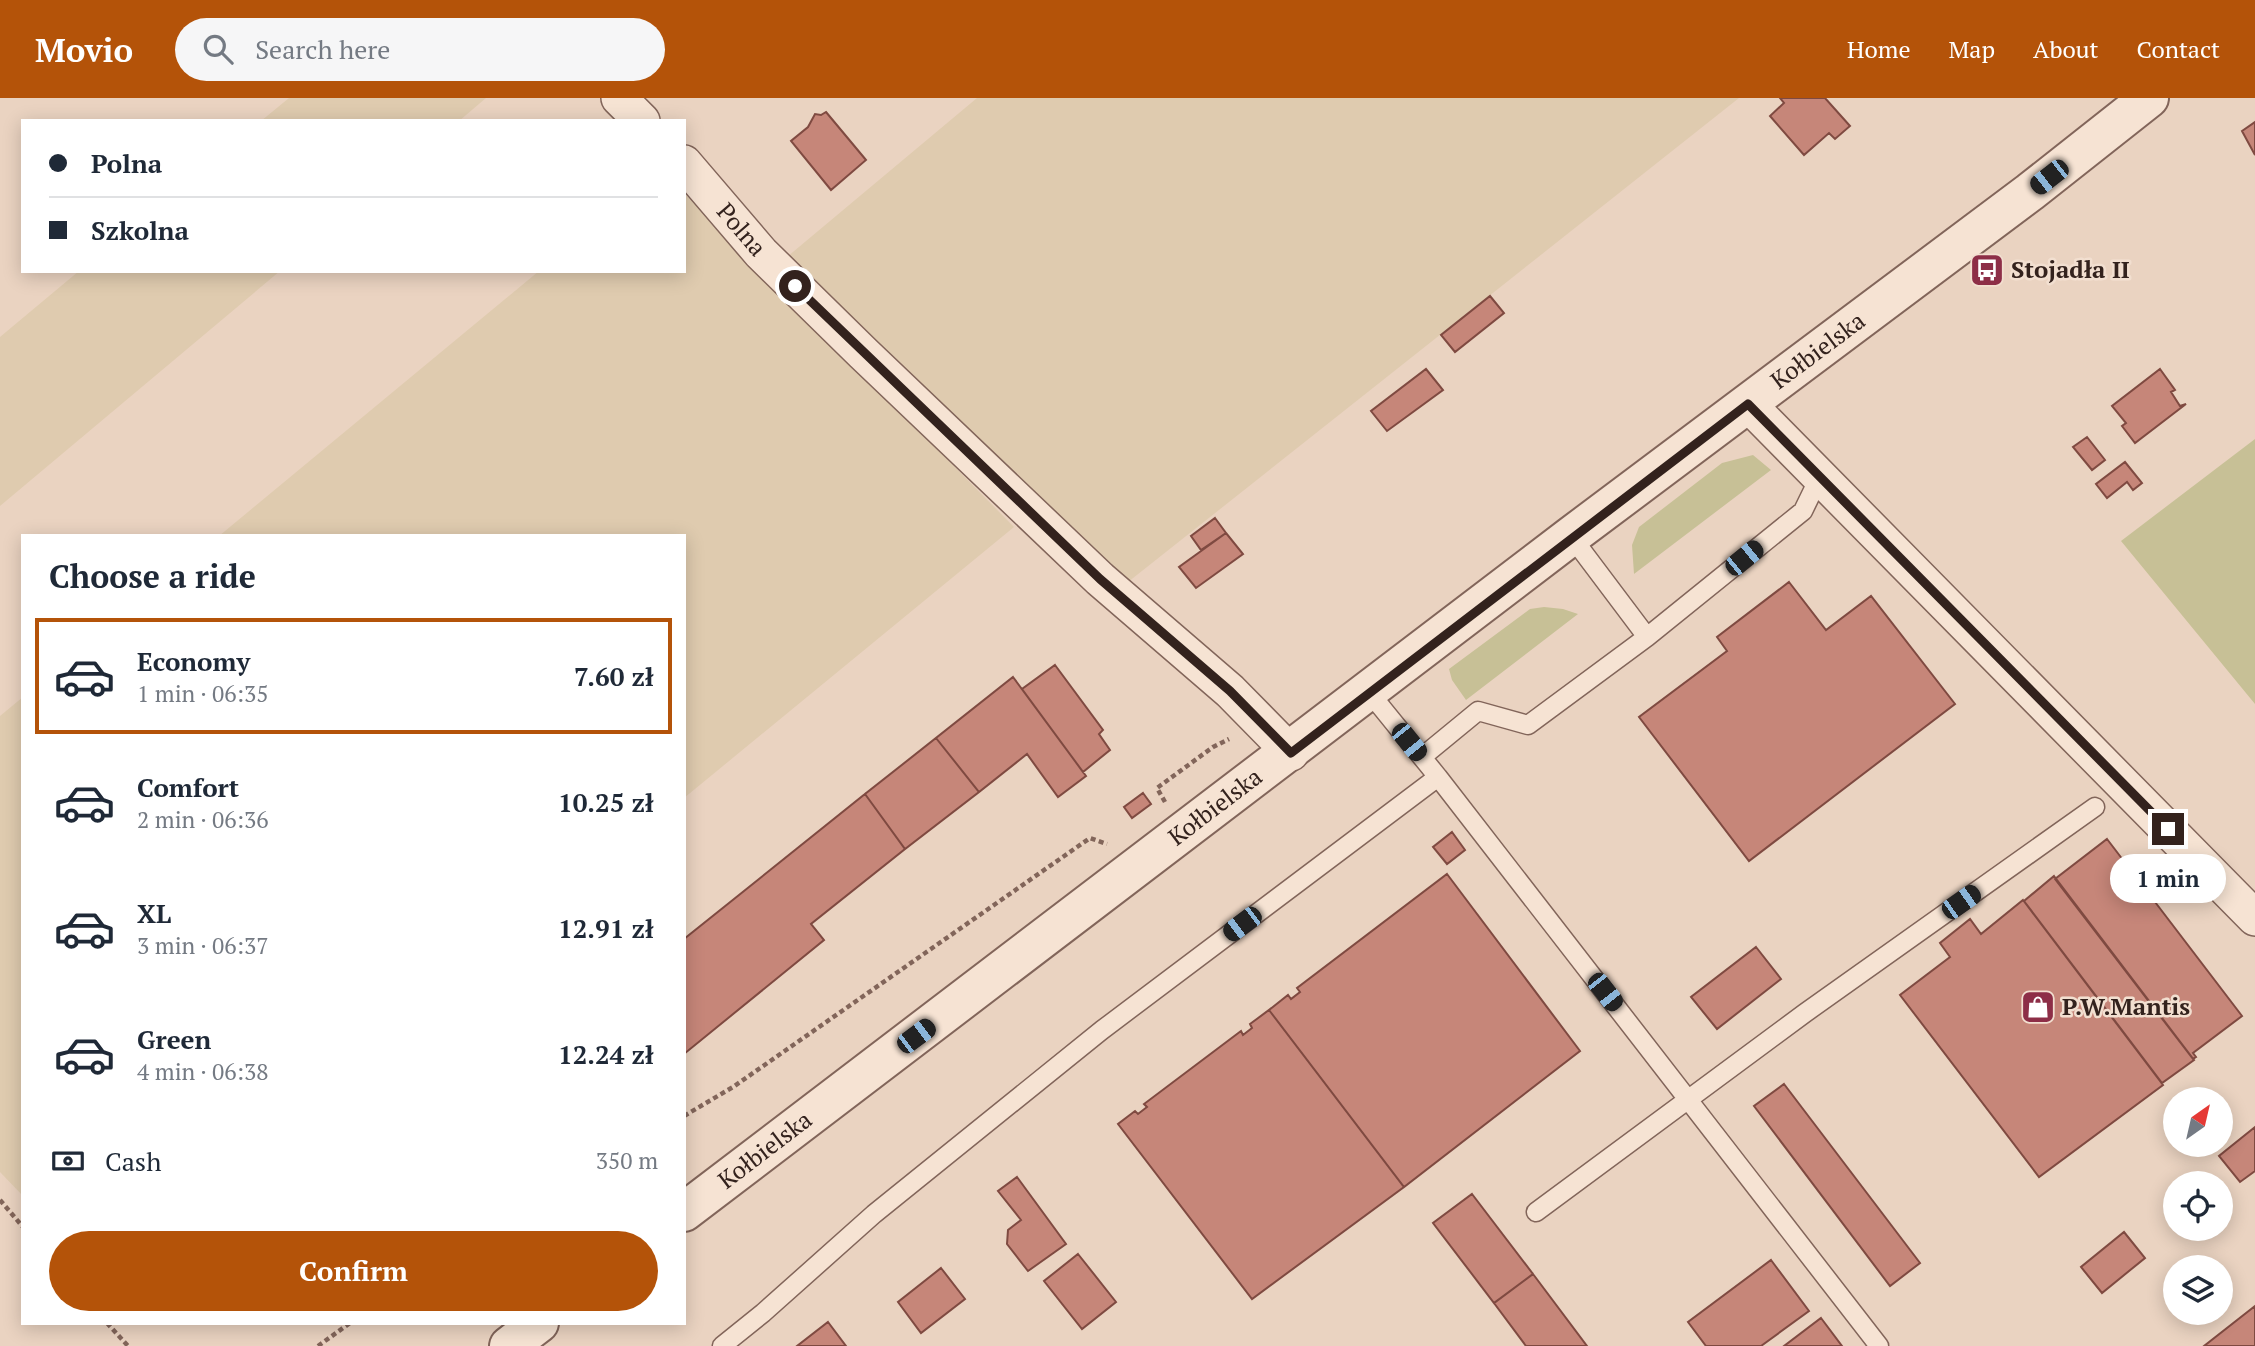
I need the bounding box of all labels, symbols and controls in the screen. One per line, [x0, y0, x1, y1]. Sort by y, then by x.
search box [175, 18, 665, 81]
text: Movio [35, 28, 133, 71]
icon: search [199, 30, 237, 68]
text: Search here [255, 32, 390, 66]
text: Home [1847, 33, 1911, 65]
text: Map [1949, 33, 1995, 65]
text: About [2033, 33, 2099, 65]
text: Contact [2137, 33, 2220, 65]
text: Polna [91, 146, 162, 180]
car [2026, 156, 2073, 198]
street label: Polna [710, 196, 774, 263]
text: Szkolna [91, 213, 189, 247]
bus stop icon: Stojadła II [1968, 251, 2006, 289]
place label: Stojadła II [2011, 253, 2130, 285]
route start [779, 270, 811, 302]
street label: Kołbielska [1764, 304, 1871, 396]
car [1722, 537, 1767, 579]
text: Choose a ride [49, 555, 256, 597]
text: Economy [137, 644, 250, 678]
icon: car [53, 645, 116, 708]
text: 7.60 zł [574, 659, 654, 693]
text: 1 min · 06:35 [137, 678, 269, 709]
car [1388, 719, 1431, 765]
street label: Kołbielska [1161, 760, 1268, 852]
text: Comfort [137, 770, 239, 804]
icon: car [53, 771, 116, 834]
text: 10.25 zł [558, 785, 654, 819]
text: 2 min · 06:36 [137, 804, 269, 835]
route end [2152, 813, 2184, 845]
callout: 1 min [2110, 854, 2226, 902]
text: 1 min [2137, 863, 2199, 894]
car [1938, 881, 1985, 923]
text: XL [137, 896, 171, 930]
icon: car [53, 897, 116, 960]
car [1219, 903, 1266, 945]
text: 12.91 zł [558, 911, 654, 945]
text: 3 min · 06:37 [137, 930, 269, 961]
car [1584, 969, 1627, 1015]
shop icon: P.W.Mantis [2019, 988, 2057, 1026]
place label: P.W.Mantis [2062, 990, 2190, 1022]
car [893, 1015, 940, 1057]
text: Green [137, 1022, 211, 1056]
icon: car [53, 1023, 116, 1086]
text: 12.24 zł [558, 1037, 654, 1071]
text: 4 min · 06:38 [137, 1056, 269, 1087]
north arrow [2163, 1087, 2233, 1157]
map controls [2163, 1087, 2233, 1325]
street label: Kołbielska [711, 1103, 818, 1195]
icon: cash [49, 1142, 87, 1180]
text: Cash [105, 1144, 161, 1178]
text: 350 m [596, 1145, 658, 1176]
button: locate [2163, 1171, 2233, 1241]
button: Confirm [49, 1231, 658, 1311]
button: layers [2163, 1255, 2233, 1325]

